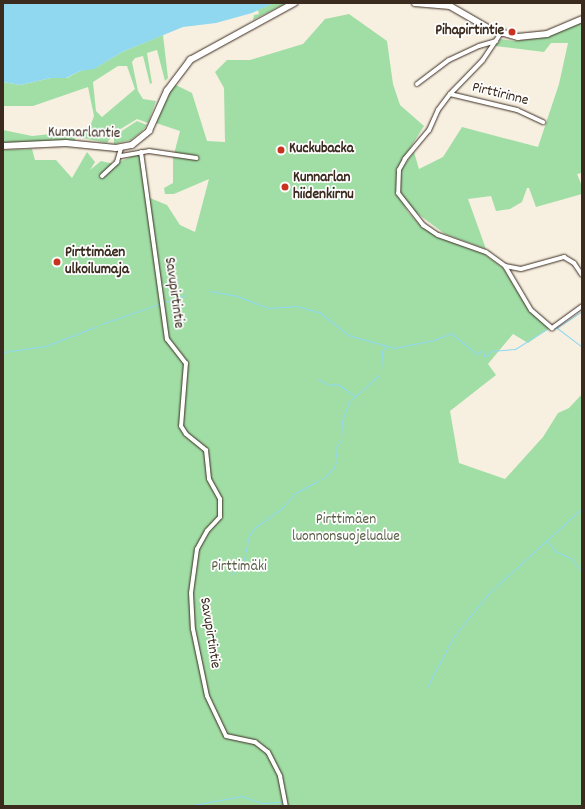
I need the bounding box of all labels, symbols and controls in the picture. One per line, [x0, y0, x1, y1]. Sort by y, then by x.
place label: Pihapirtintie [435, 23, 504, 41]
marker: Pihapirtintie [507, 27, 517, 37]
street label: Pirttirinne [470, 79, 530, 111]
street label: Kunnarlantie [48, 124, 120, 144]
place label: Kuckubacka [289, 141, 354, 159]
marker: Kuckubacka [276, 145, 286, 155]
place label: Kunnarlan hiidenkirnu [293, 169, 354, 204]
marker: Kunnarlan hiidenkirnu [280, 182, 290, 192]
place label: Pirttimäen ulkoilumaja [65, 244, 129, 279]
street label: Savupirtintie [159, 256, 187, 330]
marker: Pirttimäen ulkoilumaja [52, 257, 62, 267]
park label: Pirttimäen luonnonsuojelualue [292, 511, 400, 546]
park label: Pirttimäki [211, 559, 267, 577]
street label: Savupirtintie [195, 596, 223, 670]

